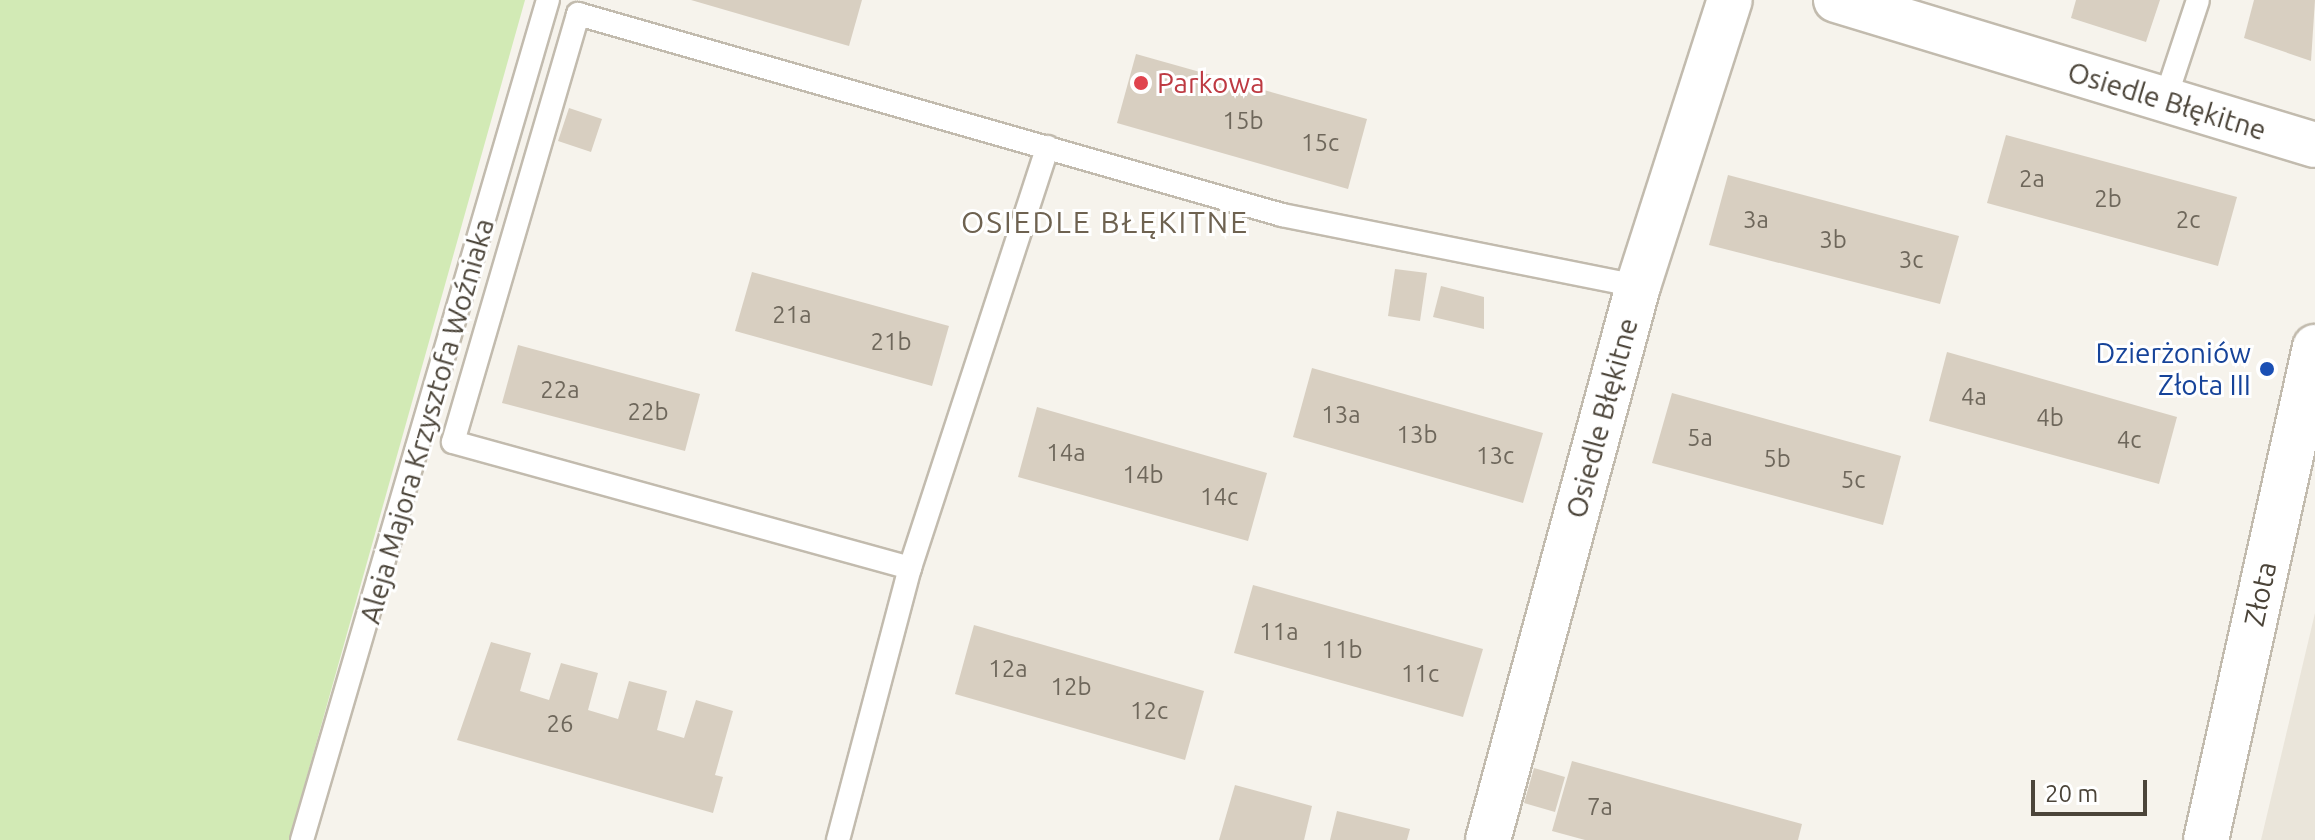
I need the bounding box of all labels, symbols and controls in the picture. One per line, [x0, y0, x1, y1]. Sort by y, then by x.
street label: Osiedle Błękitne [2064, 55, 2270, 147]
place label: Parkowa [1157, 66, 1265, 100]
marker: Parkowa [1132, 74, 1150, 92]
house number: 15b [1222, 107, 1264, 135]
house number: 15c [1301, 129, 1339, 157]
house number: 2a [2019, 165, 2045, 193]
house number: 2b [2094, 185, 2122, 213]
district label: OSIEDLE BŁĘKITNE [961, 204, 1249, 240]
house number: 3a [1743, 206, 1769, 234]
house number: 2c [2176, 206, 2200, 234]
street label: Aleja Majora Krzysztofa Woźniaka [353, 215, 501, 627]
house number: 3b [1819, 226, 1847, 254]
house number: 3c [1899, 246, 1923, 274]
house number: 21a [772, 301, 812, 329]
street label: Osiedle Błękitne [1559, 314, 1645, 522]
house number: 21b [870, 328, 912, 356]
place label: Dzierżoniów Złota III [2096, 336, 2251, 402]
marker: Dzierżoniów Złota III [2258, 360, 2276, 378]
house number: 22a [540, 376, 580, 404]
house number: 4a [1961, 383, 1987, 411]
house number: 22b [627, 398, 669, 426]
house number: 13a [1321, 401, 1361, 429]
house number: 4b [2036, 404, 2064, 432]
house number: 13b [1396, 421, 1438, 449]
house number: 5a [1687, 424, 1713, 452]
house number: 4c [2117, 426, 2141, 454]
house number: 14a [1046, 439, 1086, 467]
house number: 13c [1476, 442, 1514, 470]
house number: 5b [1763, 445, 1791, 473]
house number: 14b [1122, 461, 1164, 489]
house number: 5c [1841, 466, 1865, 494]
house number: 14c [1200, 483, 1238, 511]
street label: Złota [2237, 559, 2283, 629]
house number: 11a [1259, 618, 1299, 646]
house number: 11b [1321, 636, 1363, 664]
house number: 12a [988, 655, 1028, 683]
house number: 11c [1401, 660, 1439, 688]
house number: 12b [1050, 673, 1092, 701]
house number: 12c [1130, 697, 1168, 725]
house number: 26 [546, 710, 574, 738]
scale bar [2035, 764, 2151, 814]
text: 20 m [2045, 780, 2098, 807]
house number: 7a [1587, 793, 1613, 821]

